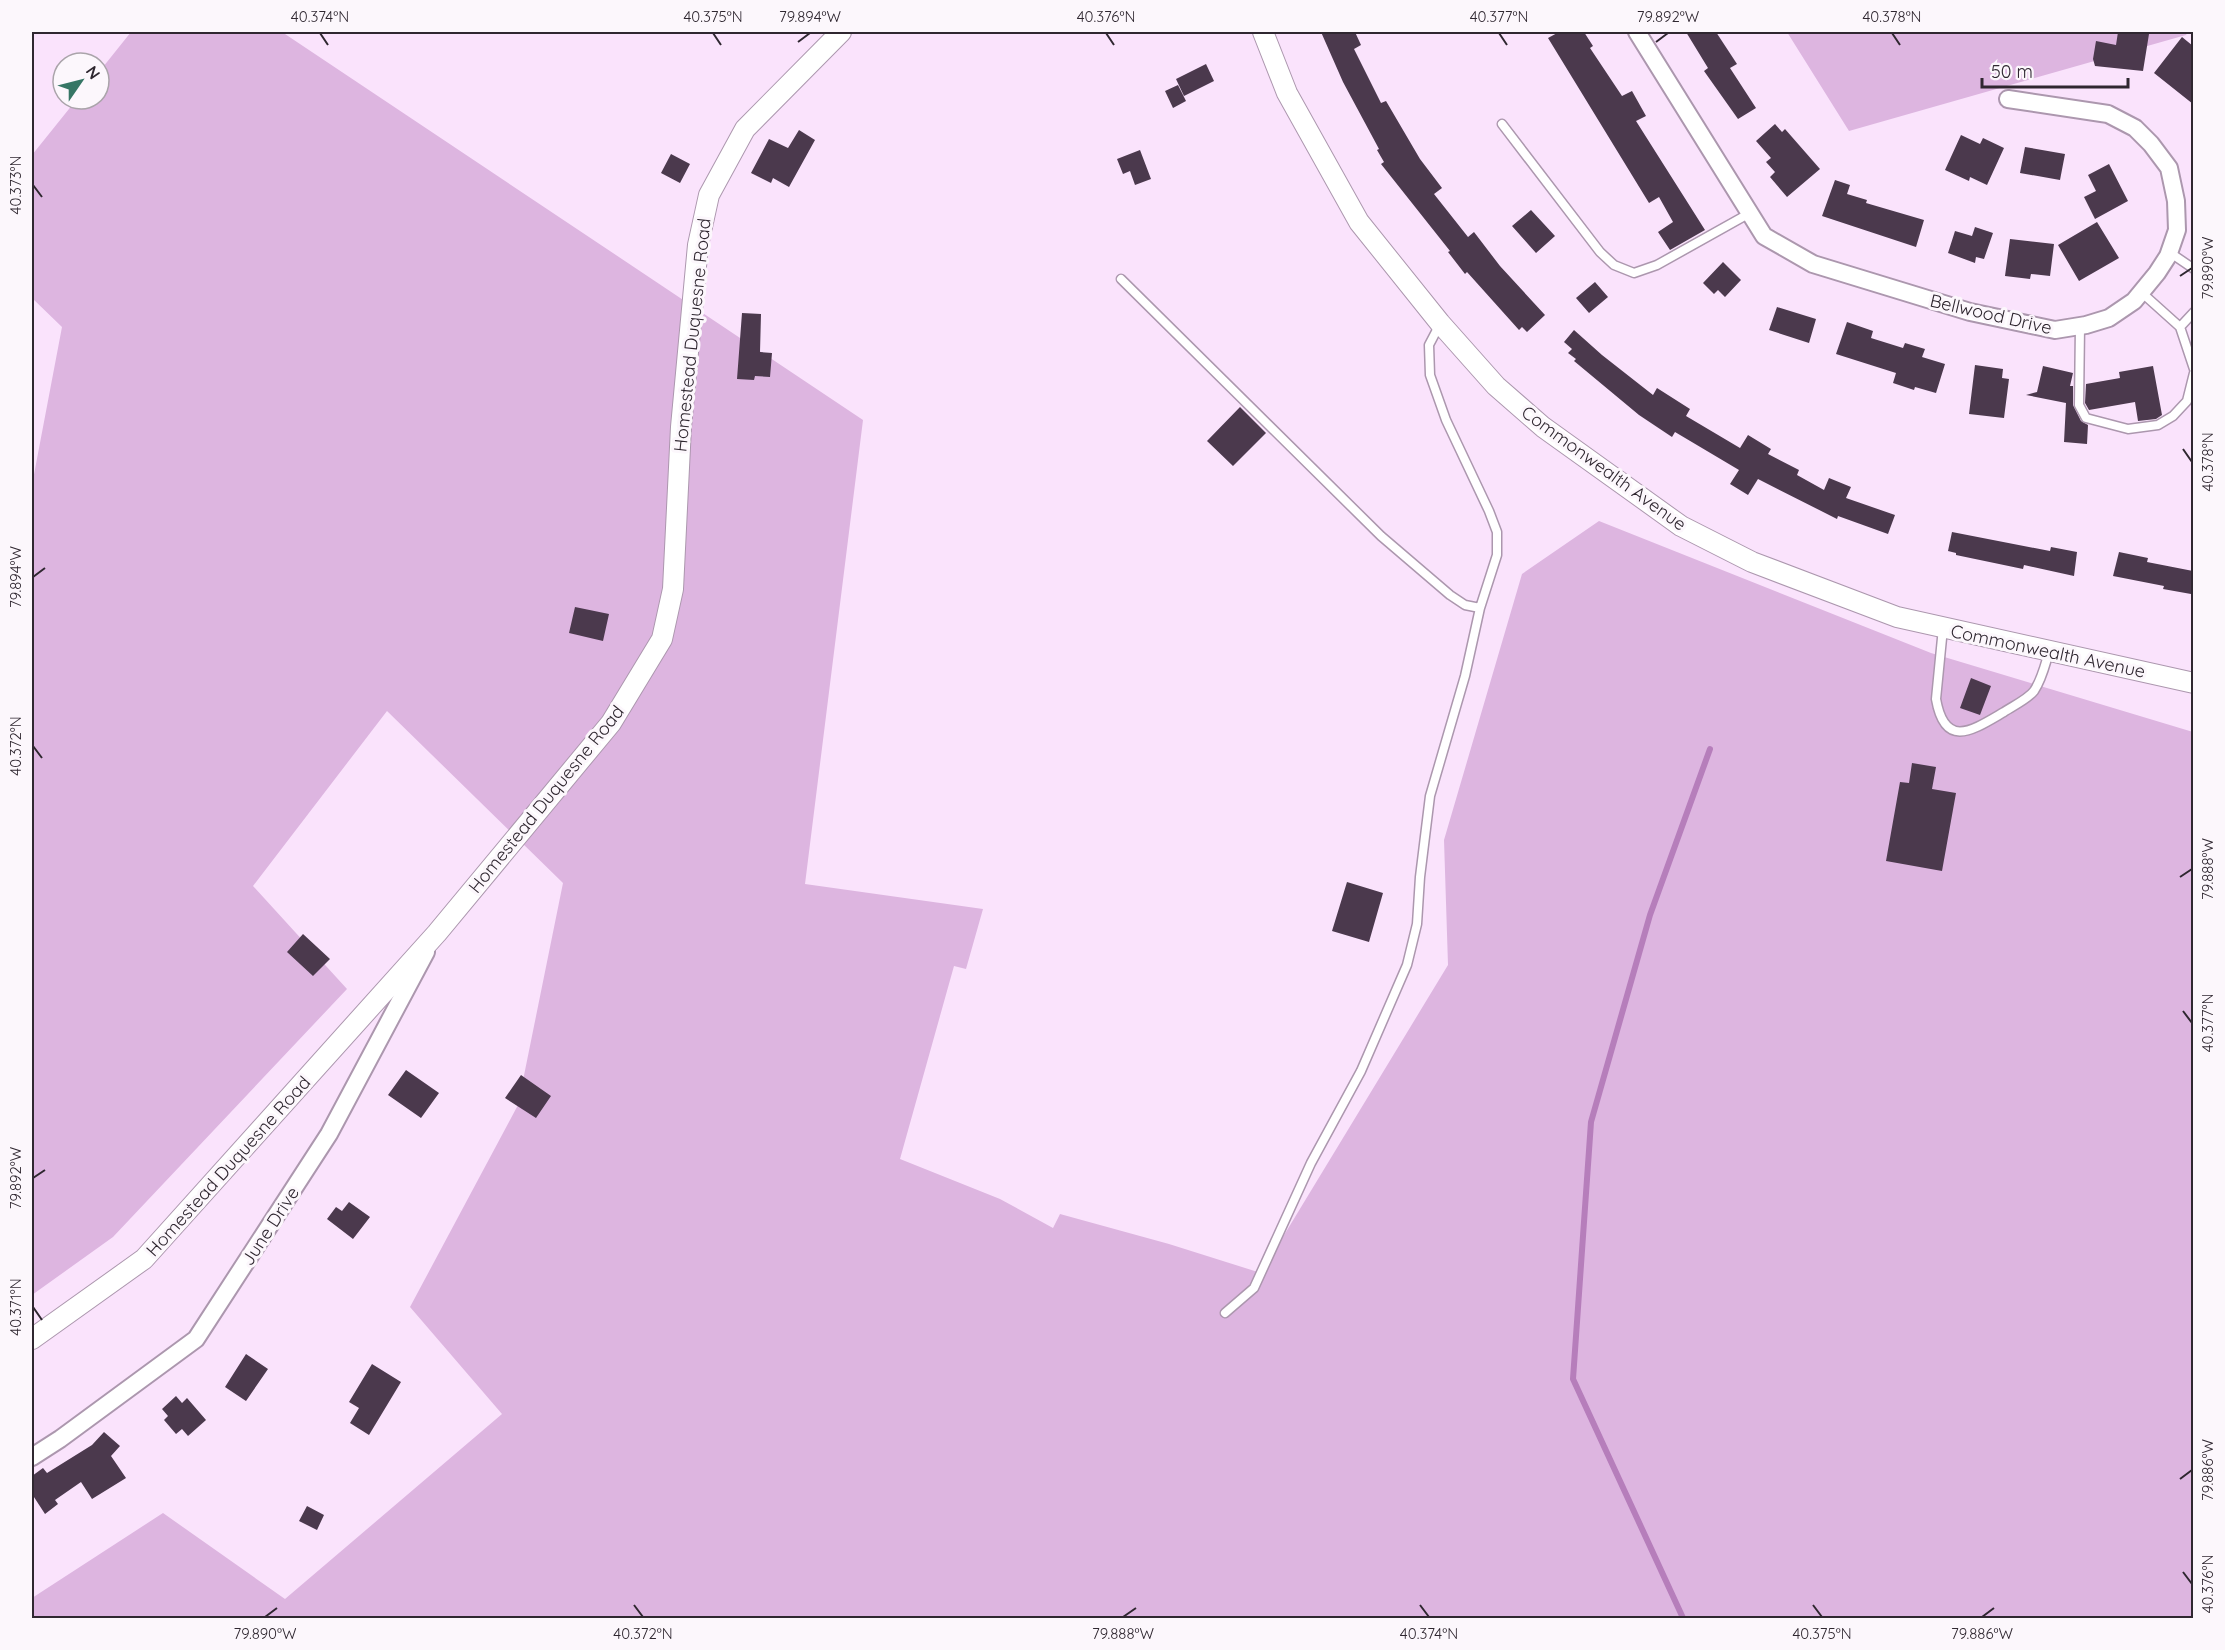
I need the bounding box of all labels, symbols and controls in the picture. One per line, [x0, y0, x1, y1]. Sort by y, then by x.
text: 40.374°N [291, 7, 349, 26]
text: 40.375°N [683, 7, 743, 26]
text: 79.894°W [779, 7, 842, 26]
text: 40.376°N [1077, 7, 1135, 26]
text: 40.377°N [1470, 7, 1528, 26]
text: 79.892°W [1637, 7, 1700, 26]
text: 40.378°N [1862, 7, 1922, 26]
north arrow [51, 51, 111, 111]
scale bar [1982, 51, 2128, 89]
text: 50 m [1991, 60, 2033, 83]
text: N [82, 62, 105, 83]
text: 40.373°N [6, 156, 25, 214]
street label: Homestead Duquesne Road [668, 217, 716, 453]
text: 79.890°W [2198, 236, 2217, 300]
street label: Bellwood Drive [1928, 289, 2054, 339]
street label: Commonwealth Avenue [1517, 400, 1691, 536]
text: 40.378°N [2198, 432, 2217, 492]
text: 79.894°W [6, 545, 25, 608]
street label: Commonwealth Avenue [1949, 619, 2147, 683]
street label: Homestead Duquesne Road [463, 700, 629, 898]
text: 40.372°N [6, 716, 25, 776]
text: 79.888°W [2198, 838, 2217, 900]
text: 40.377°N [2198, 994, 2217, 1052]
street label: Homestead Duquesne Road [141, 1071, 315, 1261]
text: 79.892°W [6, 1146, 25, 1209]
street label: June Drive [236, 1182, 304, 1270]
text: 40.371°N [6, 1278, 25, 1336]
text: 79.886°W [2198, 1439, 2217, 1501]
text: 40.376°N [2198, 1555, 2217, 1613]
text: 79.890°W [233, 1624, 297, 1643]
text: 40.372°N [613, 1624, 673, 1643]
text: 79.888°W [1092, 1624, 1154, 1643]
text: 40.374°N [1400, 1624, 1458, 1643]
text: 40.375°N [1792, 1624, 1852, 1643]
text: 79.886°W [1951, 1624, 2013, 1643]

